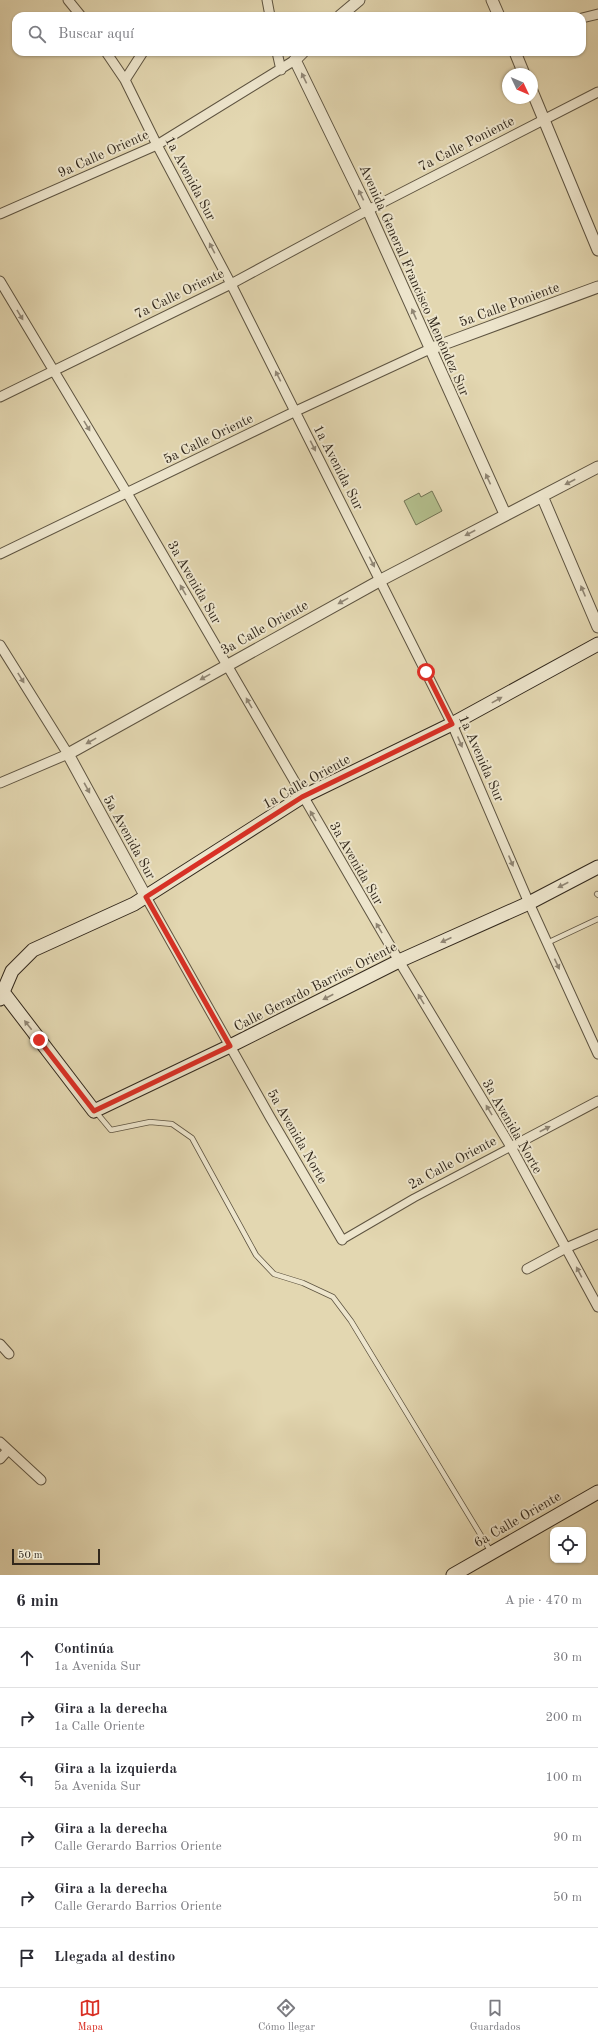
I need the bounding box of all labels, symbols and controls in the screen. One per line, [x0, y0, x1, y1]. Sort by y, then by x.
search box [12, 12, 586, 56]
icon: search [26, 23, 48, 45]
text: Buscar aquí [58, 27, 134, 42]
north arrow [502, 68, 538, 104]
one-way arrow [301, 73, 307, 84]
street label: 7a Calle Poniente [416, 114, 517, 174]
street label: 9a Calle Oriente [56, 128, 151, 180]
street label: 1a Avenida Sur [162, 134, 218, 223]
street label: Avenida General Francisco Menéndez Sur [357, 163, 472, 398]
one-way arrow [358, 190, 364, 201]
one-way arrow [209, 243, 215, 254]
street label: 7a Calle Oriente [132, 266, 226, 322]
street label: 5a Calle Poniente [457, 280, 561, 330]
one-way arrow [411, 308, 417, 319]
one-way arrow [17, 309, 24, 321]
one-way arrow [275, 371, 281, 382]
street label: 5a Calle Oriente [161, 411, 255, 467]
one-way arrow [84, 420, 91, 432]
street label: 1a Avenida Sur [311, 423, 366, 512]
one-way arrow [310, 440, 316, 452]
one-way arrow [485, 473, 491, 485]
one-way arrow [564, 478, 576, 485]
one-way arrow [464, 530, 476, 536]
street label: 3a Avenida Sur [165, 539, 224, 627]
one-way arrow [368, 556, 375, 568]
one-way arrow [180, 585, 187, 596]
one-way arrow [579, 585, 585, 597]
street label: 3a Calle Oriente [218, 598, 311, 658]
one-way arrow [337, 598, 349, 604]
route start [417, 663, 435, 681]
one-way arrow [17, 672, 24, 684]
one-way arrow [199, 673, 211, 680]
one-way arrow [491, 696, 503, 703]
one-way arrow [245, 697, 252, 709]
street label: 1a Avenida Sur [456, 713, 507, 804]
one-way arrow [457, 736, 463, 748]
one-way arrow [86, 737, 97, 744]
street label: 1a Calle Oriente [260, 752, 353, 812]
one-way arrow [83, 782, 90, 794]
street label: 5a Avenida Sur [100, 793, 158, 882]
one-way arrow [310, 810, 317, 822]
street label: 3a Avenida Sur [327, 820, 386, 908]
one-way arrow [508, 855, 514, 867]
one-way arrow [558, 882, 569, 888]
one-way arrow [375, 923, 383, 933]
one-way arrow [439, 938, 451, 944]
street label: Calle Gerardo Barrios Oriente [232, 940, 399, 1034]
one-way arrow [554, 958, 560, 969]
one-way arrow [418, 993, 425, 1005]
one-way arrow [323, 994, 334, 1000]
one-way arrow [23, 1019, 32, 1030]
route end [30, 1031, 48, 1049]
street label: 3a Avenida Norte [480, 1077, 545, 1176]
street label: 5a Avenida Norte [265, 1087, 330, 1186]
one-way arrow [485, 1104, 492, 1116]
one-way arrow [540, 1126, 551, 1132]
street label: 2a Calle Oriente [406, 1134, 499, 1192]
one-way arrow [576, 1267, 583, 1278]
street label: 6a Calle Oriente [472, 1489, 563, 1550]
map controls [550, 1527, 586, 1563]
button: locate [550, 1527, 586, 1563]
scale bar [12, 1547, 100, 1566]
text: 50 m [18, 1550, 43, 1561]
text: 6 min [16, 1593, 59, 1610]
text: A pie · 470 m [505, 1594, 582, 1607]
text: Continúa [54, 1642, 114, 1657]
icon: ahead [16, 1647, 38, 1669]
text: 30 m [553, 1651, 582, 1664]
text: 1a Avenida Sur [54, 1660, 141, 1673]
text: Gira a la derecha [54, 1702, 168, 1717]
icon: right [16, 1707, 38, 1729]
text: 200 m [545, 1711, 582, 1724]
text: 1a Calle Oriente [54, 1720, 145, 1733]
text: Gira a la izquierda [54, 1762, 177, 1777]
icon: left [16, 1767, 38, 1789]
text: 100 m [545, 1771, 582, 1784]
text: 5a Avenida Sur [54, 1780, 141, 1793]
text: Gira a la derecha [54, 1822, 168, 1837]
icon: right [16, 1827, 38, 1849]
text: 90 m [553, 1831, 582, 1844]
text: Calle Gerardo Barrios Oriente [54, 1840, 222, 1853]
text: Gira a la derecha [54, 1882, 168, 1897]
icon: right [16, 1887, 38, 1909]
text: 50 m [553, 1891, 582, 1904]
text: Calle Gerardo Barrios Oriente [54, 1900, 222, 1913]
icon: arrive [16, 1947, 38, 1969]
text: Llegada al destino [54, 1950, 175, 1965]
tab: Mapa [77, 1997, 103, 2035]
tab: Cómo llegar [258, 1997, 315, 2035]
tab: Guardados [470, 1997, 521, 2035]

